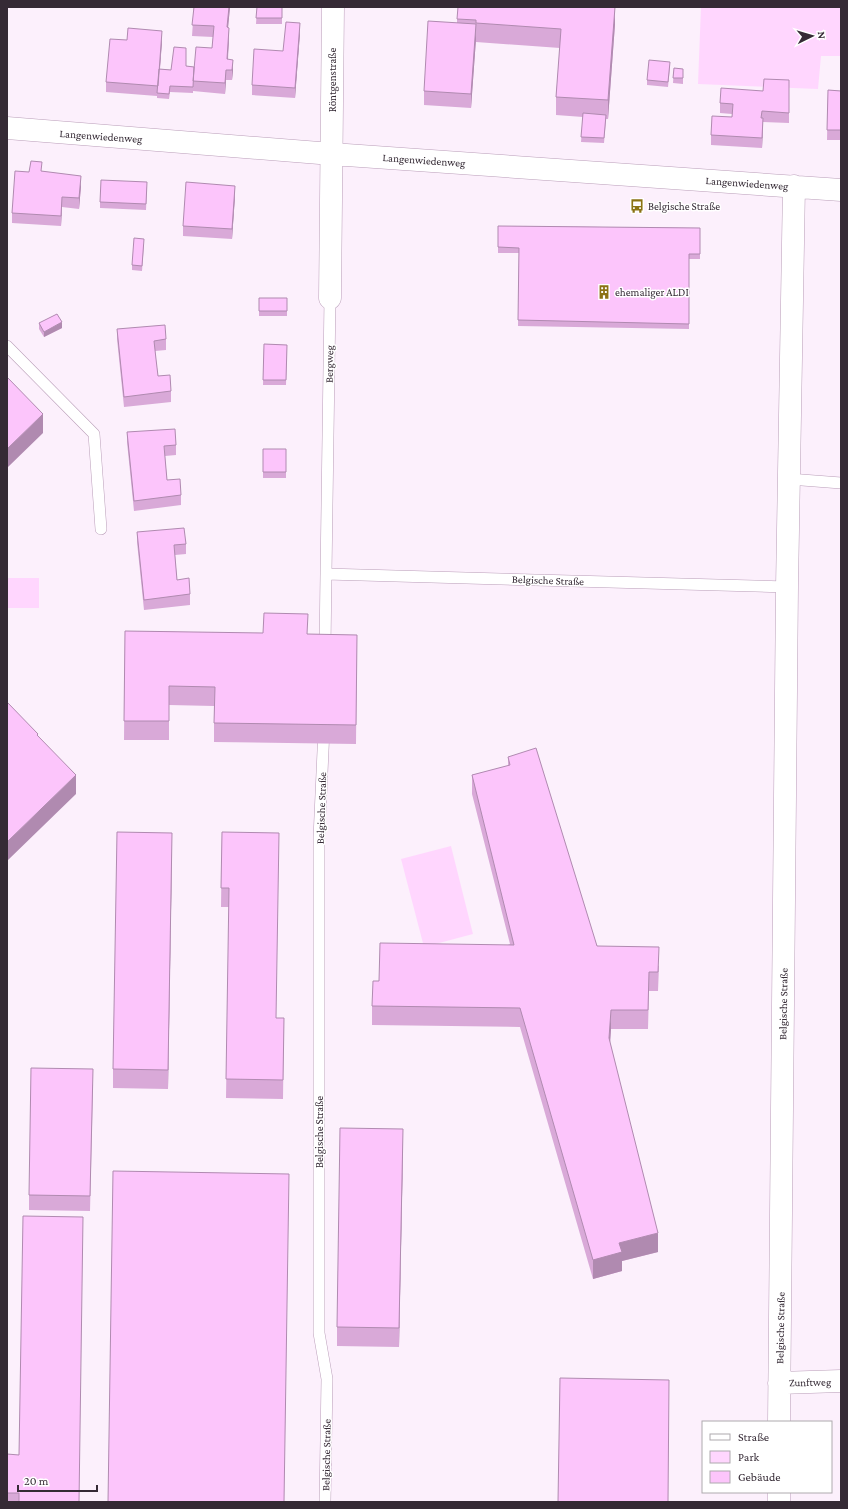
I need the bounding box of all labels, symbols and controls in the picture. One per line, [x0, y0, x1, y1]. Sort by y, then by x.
north arrow [792, 16, 832, 56]
text: N [816, 31, 828, 40]
street label: Röntgenstraße [326, 48, 339, 112]
street label: Langenwiedenweg [59, 127, 143, 146]
street label: Langenwiedenweg [382, 151, 466, 170]
street label: Langenwiedenweg [705, 174, 789, 193]
bus stop icon: Belgische Straße [629, 198, 645, 214]
place label: Belgische Straße [648, 200, 720, 213]
building icon: ehemaliger ALDI [596, 284, 612, 300]
place label: ehemaliger ALDI [615, 286, 689, 299]
street label: Bergweg [323, 344, 336, 383]
street label: Belgische Straße [512, 573, 584, 588]
street label: Belgische Straße [314, 772, 329, 844]
street label: Belgische Straße [776, 968, 791, 1040]
street label: Belgische Straße [313, 1096, 326, 1168]
street label: Belgische Straße [773, 1292, 788, 1364]
street label: Zunftweg [789, 1376, 832, 1389]
street label: Belgische Straße [319, 1419, 334, 1491]
legend [702, 1421, 832, 1493]
text: Straße [738, 1430, 769, 1444]
text: Park [738, 1450, 760, 1464]
scale bar [18, 1467, 97, 1493]
text: Gebäude [738, 1470, 780, 1484]
text: 20 m [24, 1474, 49, 1488]

